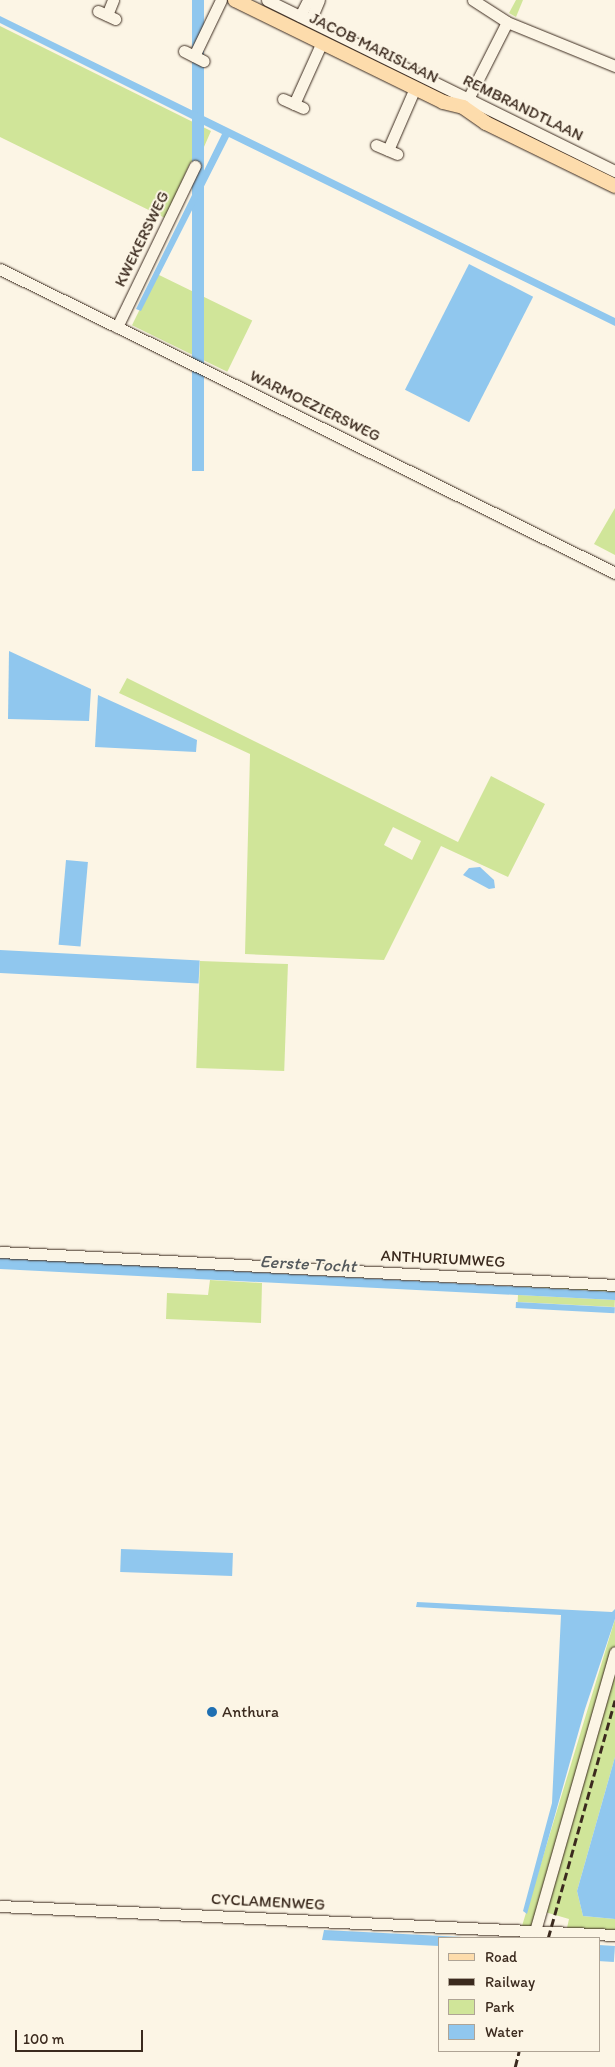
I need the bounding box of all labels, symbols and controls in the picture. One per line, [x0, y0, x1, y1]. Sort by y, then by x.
street label: JACOB MARISLAAN [307, 9, 441, 87]
street label: REMBRANDTLAAN [460, 71, 586, 145]
street label: KWEKERSWEG [111, 188, 173, 290]
street label: WARMOEZIERSWEG [246, 366, 384, 446]
street label: ANTHURIUMWEG [380, 1246, 506, 1272]
water label: Eerste Tocht [260, 1251, 356, 1277]
place label: Anthura [222, 1702, 279, 1722]
marker: Anthura [206, 1706, 218, 1718]
street label: CYCLAMENWEG [210, 1889, 326, 1915]
legend [438, 1937, 600, 2052]
text: Road [485, 1948, 517, 1966]
text: Railway [485, 1973, 535, 1991]
text: Park [485, 1998, 515, 2016]
scale bar [18, 2020, 145, 2052]
text: Water [485, 2023, 523, 2041]
text: 100 m [23, 2030, 64, 2048]

